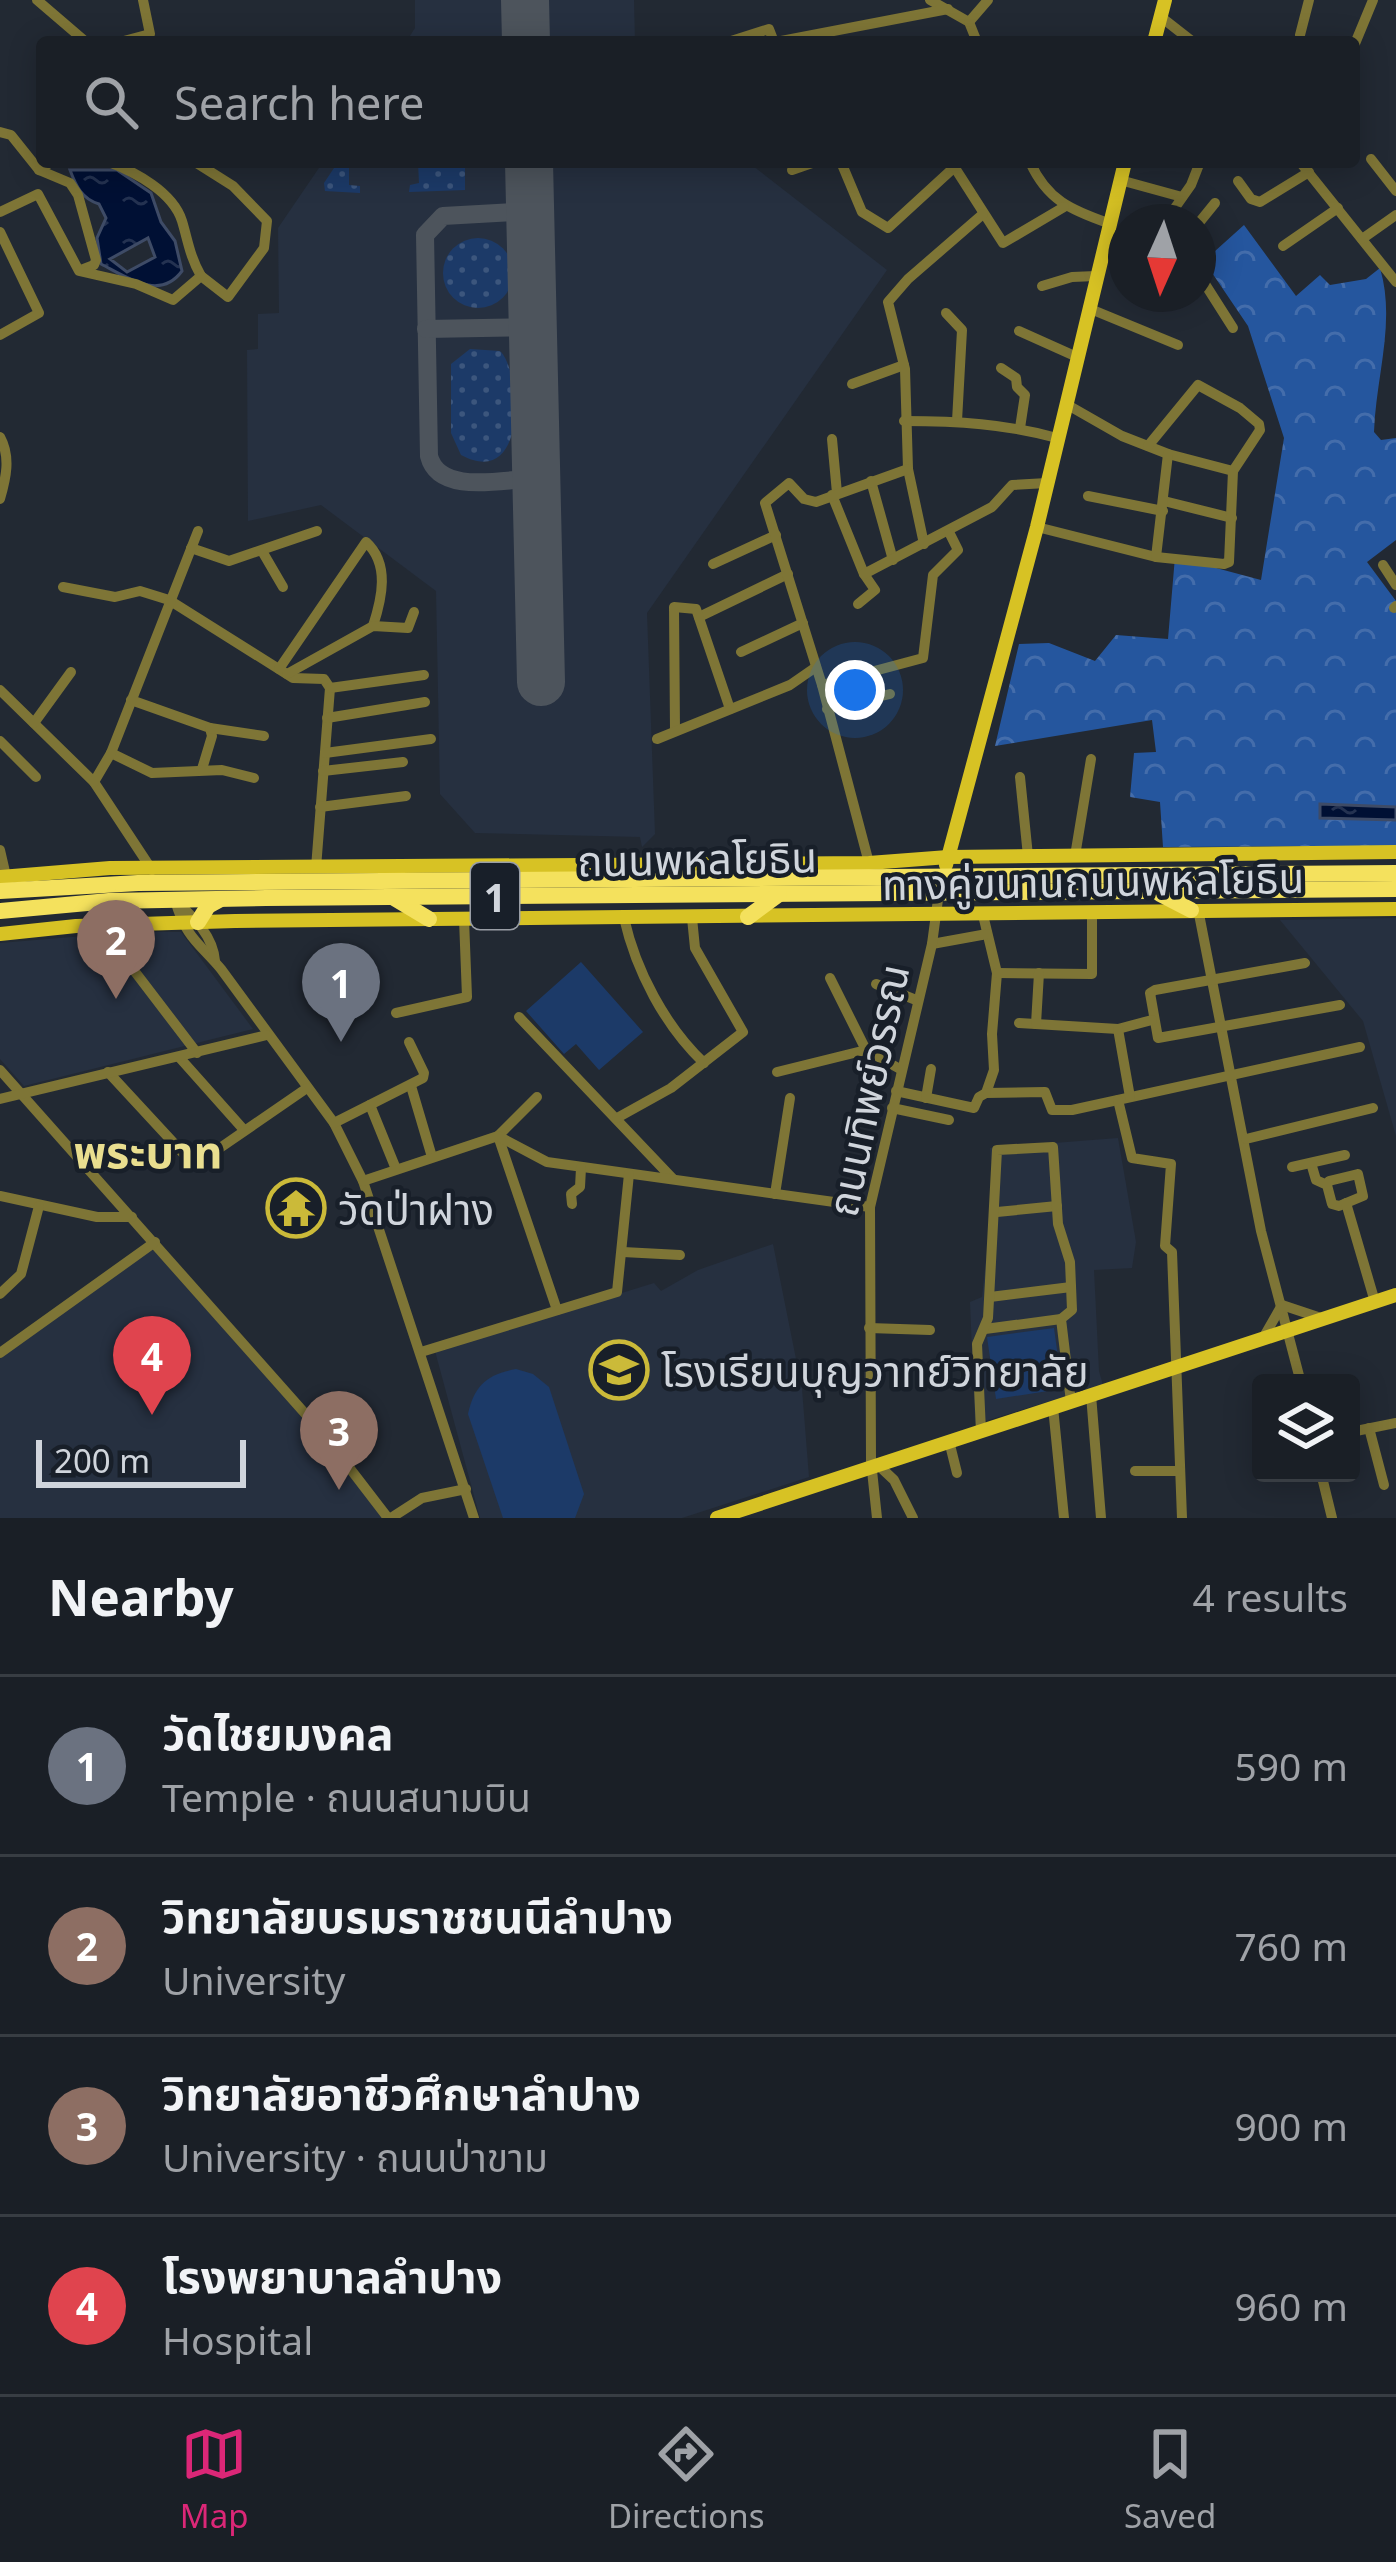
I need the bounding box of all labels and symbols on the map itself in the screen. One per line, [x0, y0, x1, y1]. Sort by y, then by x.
north arrow [1108, 204, 1216, 312]
your location [825, 660, 885, 720]
street label: ถนนพหลโยธิน [577, 827, 817, 889]
street label: ทางคู่ขนานถนนพหลโยธิน [881, 848, 1305, 912]
road number: 1 [471, 863, 519, 929]
pin: 2 [77, 900, 155, 999]
pin: 1 [302, 943, 380, 1042]
street label: ถนนทิพย์วรรณ [812, 959, 922, 1221]
district label: พระบาท [73, 1120, 223, 1181]
temple icon: วัดป่าฝาง [265, 1177, 327, 1239]
place label: วัดป่าฝาง [338, 1180, 494, 1237]
pin: 4 [113, 1316, 191, 1415]
school or university icon: โรงเรียนบุญวาทย์วิทยาลัย [588, 1339, 650, 1401]
place label: โรงเรียนบุญวาทย์วิทยาลัย [661, 1342, 1089, 1399]
pin: 3 [300, 1391, 378, 1490]
scale bar [36, 1434, 246, 1487]

